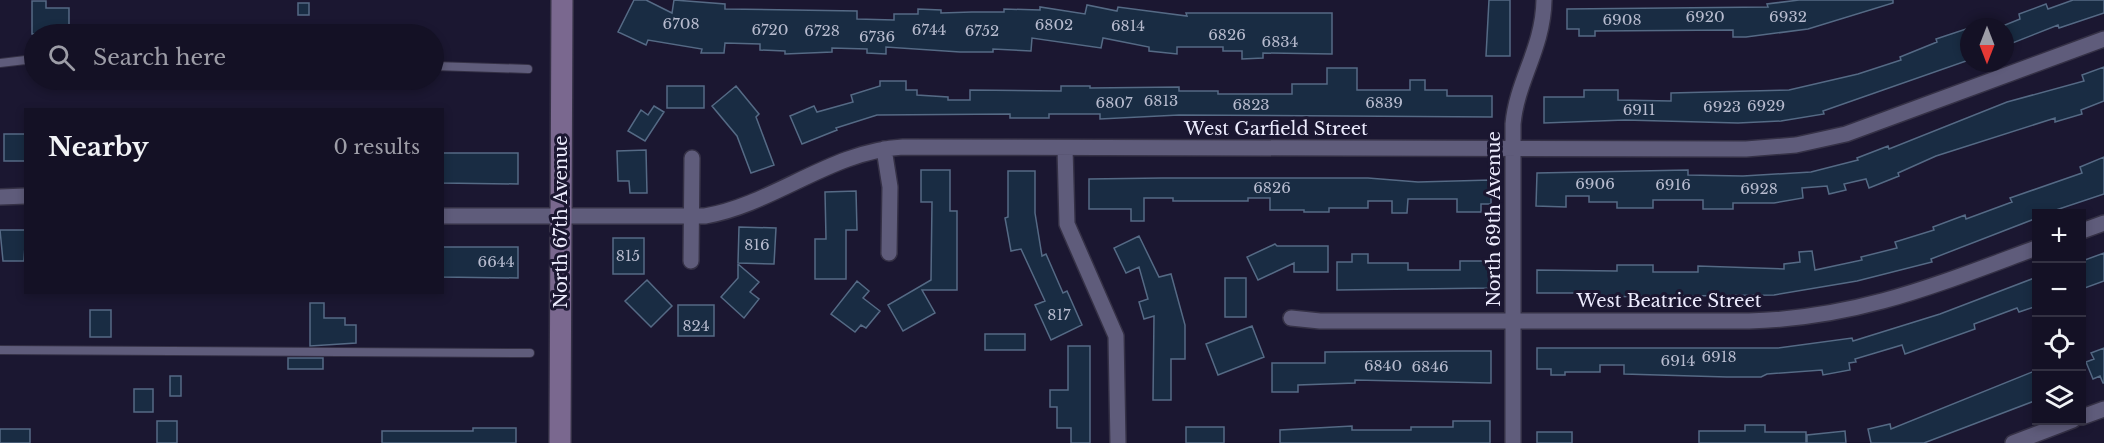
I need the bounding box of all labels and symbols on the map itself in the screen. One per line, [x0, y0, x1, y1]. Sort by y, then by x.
house number: 6920 [1685, 7, 1725, 26]
house number: 6932 [1769, 7, 1807, 26]
house number: 6908 [1602, 10, 1642, 29]
house number: 6708 [663, 14, 699, 33]
house number: 6802 [1035, 15, 1073, 34]
house number: 6814 [1111, 16, 1145, 35]
north arrow [1960, 18, 2014, 72]
house number: 6720 [751, 20, 789, 39]
house number: 6744 [912, 20, 946, 39]
house number: 6728 [804, 21, 840, 40]
house number: 6752 [965, 21, 999, 40]
house number: 6826 [1208, 25, 1246, 44]
house number: 6736 [859, 27, 895, 46]
house number: 6834 [1262, 32, 1298, 51]
house number: 6813 [1144, 91, 1178, 110]
house number: 6807 [1096, 93, 1133, 112]
house number: 6839 [1365, 93, 1403, 112]
house number: 6823 [1232, 95, 1270, 114]
house number: 6929 [1747, 96, 1785, 115]
house number: 6923 [1703, 97, 1741, 116]
house number: 6911 [1623, 100, 1655, 119]
street label: West Garfield Street [1183, 118, 1368, 140]
street label: North 69th Avenue [1483, 131, 1505, 307]
street label: North 67th Avenue [550, 135, 572, 309]
house number: 6906 [1575, 174, 1615, 193]
house number: 6916 [1655, 175, 1691, 194]
house number: 6826 [1253, 178, 1291, 197]
house number: 6928 [1740, 179, 1778, 198]
house number: 816 [744, 235, 770, 254]
house number: 815 [616, 246, 640, 265]
house number: 6644 [478, 252, 514, 271]
street label: West Beatrice Street [1575, 290, 1762, 312]
house number: 817 [1047, 305, 1071, 324]
house number: 824 [682, 316, 710, 335]
house number: 6918 [1701, 347, 1737, 366]
house number: 6914 [1661, 351, 1695, 370]
house number: 6840 [1364, 356, 1402, 375]
house number: 6846 [1411, 357, 1449, 376]

